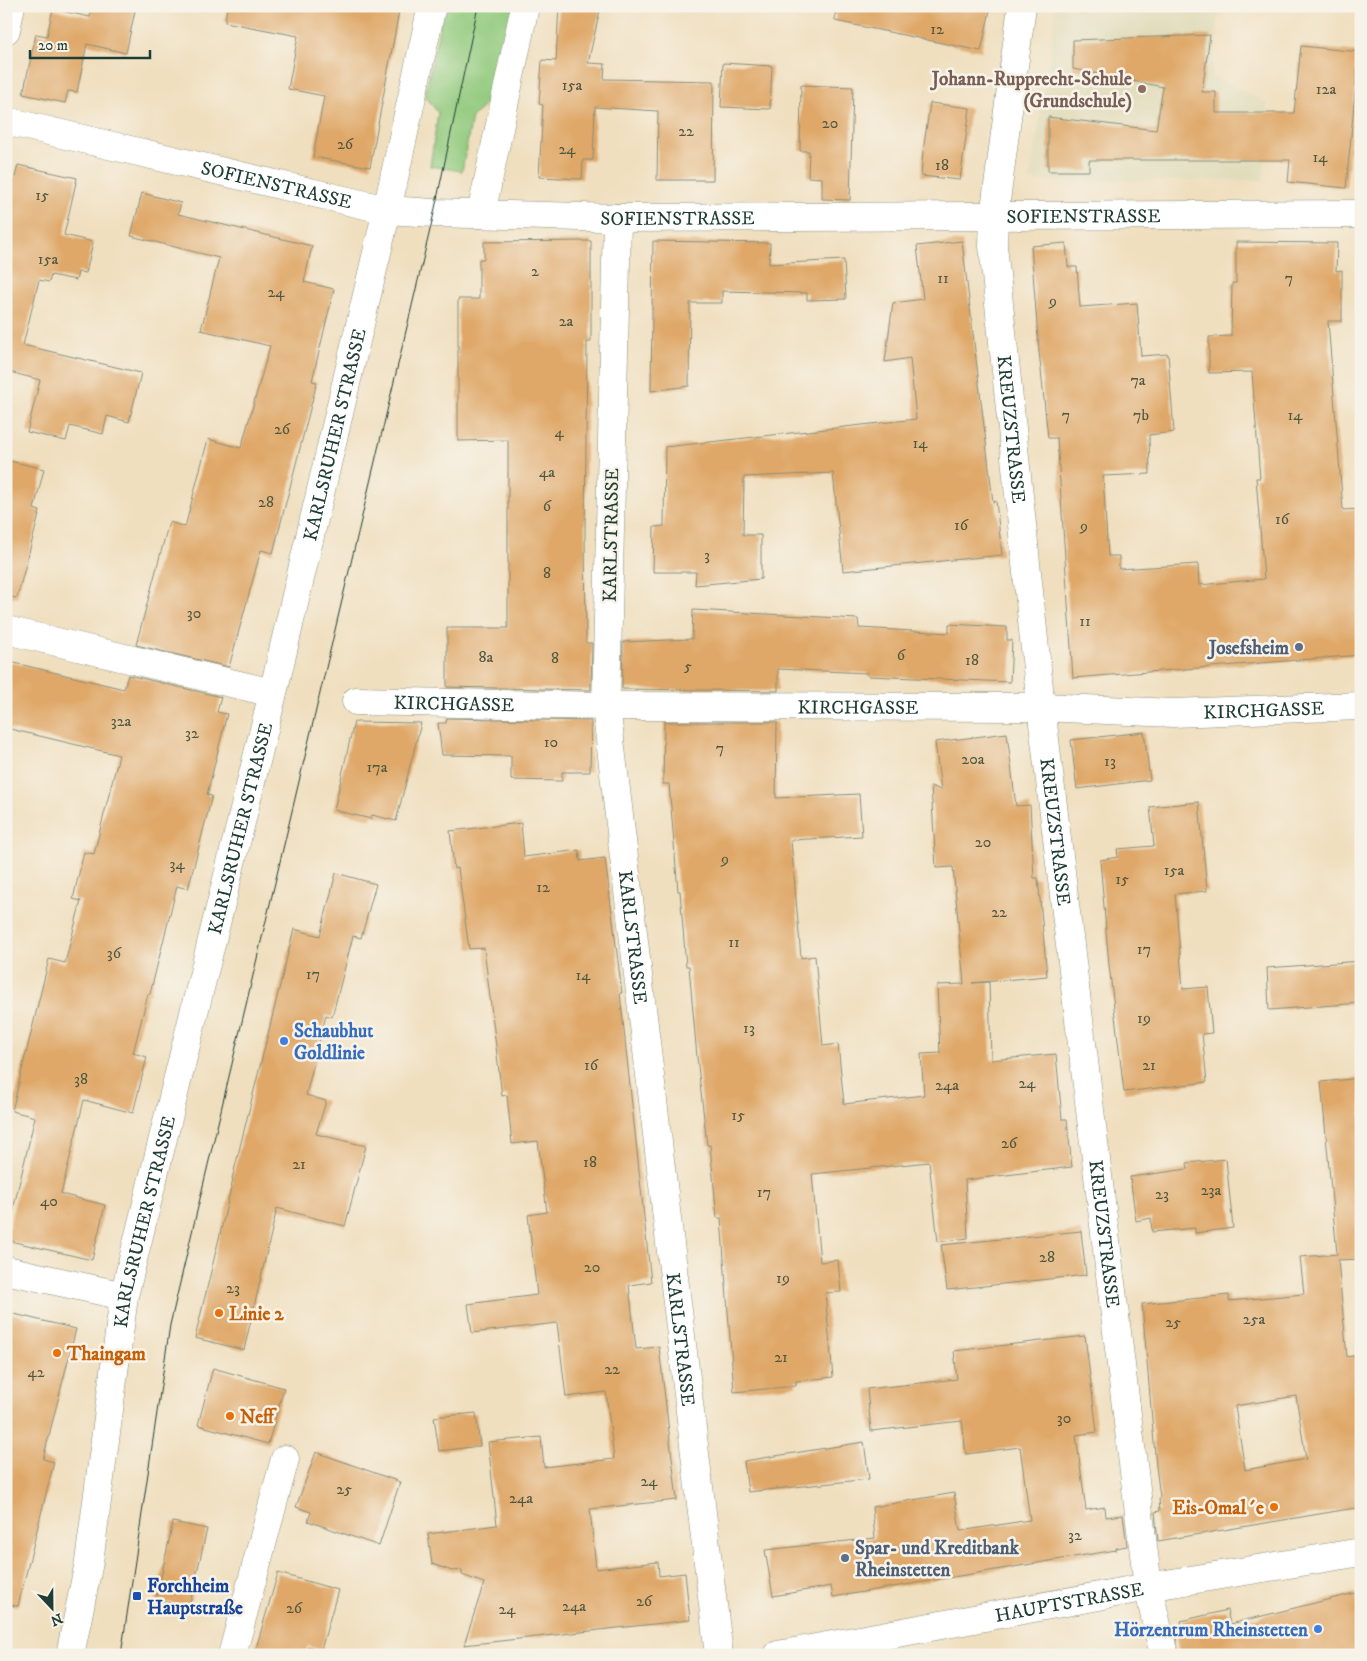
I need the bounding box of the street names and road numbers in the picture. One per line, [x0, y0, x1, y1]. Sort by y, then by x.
street label: SOFIENSTRASSE [199, 157, 354, 214]
street label: SOFIENSTRASSE [1006, 205, 1161, 229]
street label: SOFIENSTRASSE [600, 207, 755, 231]
street label: KARLSRUHER STRASSE [299, 326, 372, 543]
street label: KREUZSTRASSE [991, 354, 1030, 504]
street label: KARLSTRASSE [599, 468, 624, 602]
street label: KIRCHGASSE [393, 692, 515, 717]
street label: KIRCHGASSE [797, 696, 918, 720]
street label: KIRCHGASSE [1203, 697, 1325, 725]
street label: KARLSRUHER STRASSE [204, 720, 278, 937]
street label: KREUZSTRASSE [1034, 757, 1075, 907]
street label: KARLSTRASSE [613, 869, 651, 1005]
street label: KARLSRUHER STRASSE [110, 1113, 181, 1329]
street label: KREUZSTRASSE [1083, 1159, 1124, 1309]
street label: KARLSTRASSE [661, 1272, 699, 1408]
street label: HAUPTSTRASSE [993, 1578, 1146, 1628]

